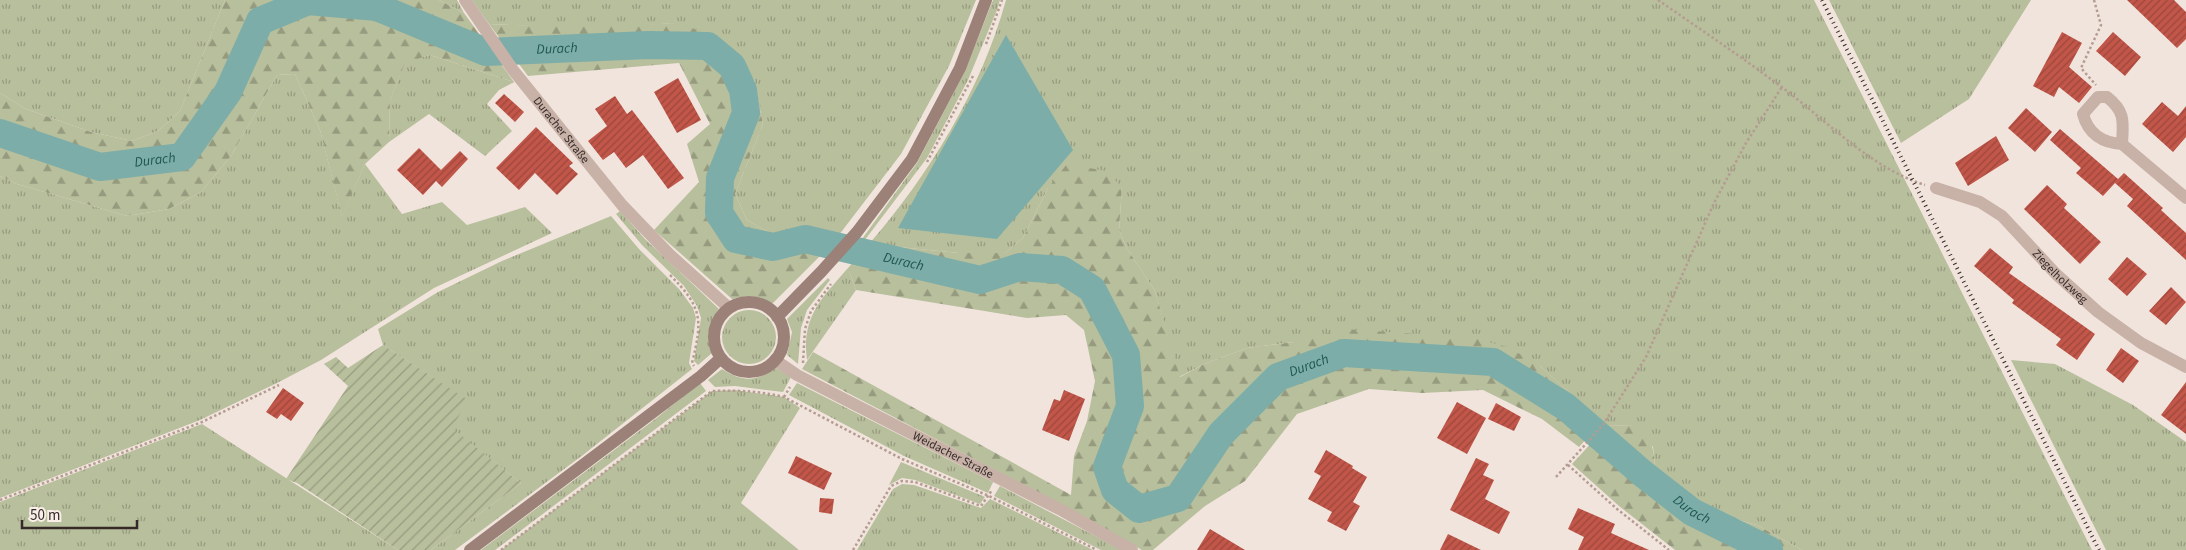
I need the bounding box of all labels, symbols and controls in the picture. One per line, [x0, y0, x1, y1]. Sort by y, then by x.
water label: Durach [536, 38, 578, 60]
street label: Duracher Straße [529, 93, 594, 167]
water label: Durach [133, 148, 177, 173]
street label: Ziegelholzweg [2028, 245, 2092, 307]
water label: Durach [881, 248, 926, 277]
water label: Durach [1286, 349, 1332, 382]
street label: Weidacher Straße [910, 427, 997, 483]
water label: Durach [1669, 491, 1714, 529]
scale bar [22, 498, 138, 530]
text: 50 m [30, 505, 60, 526]

